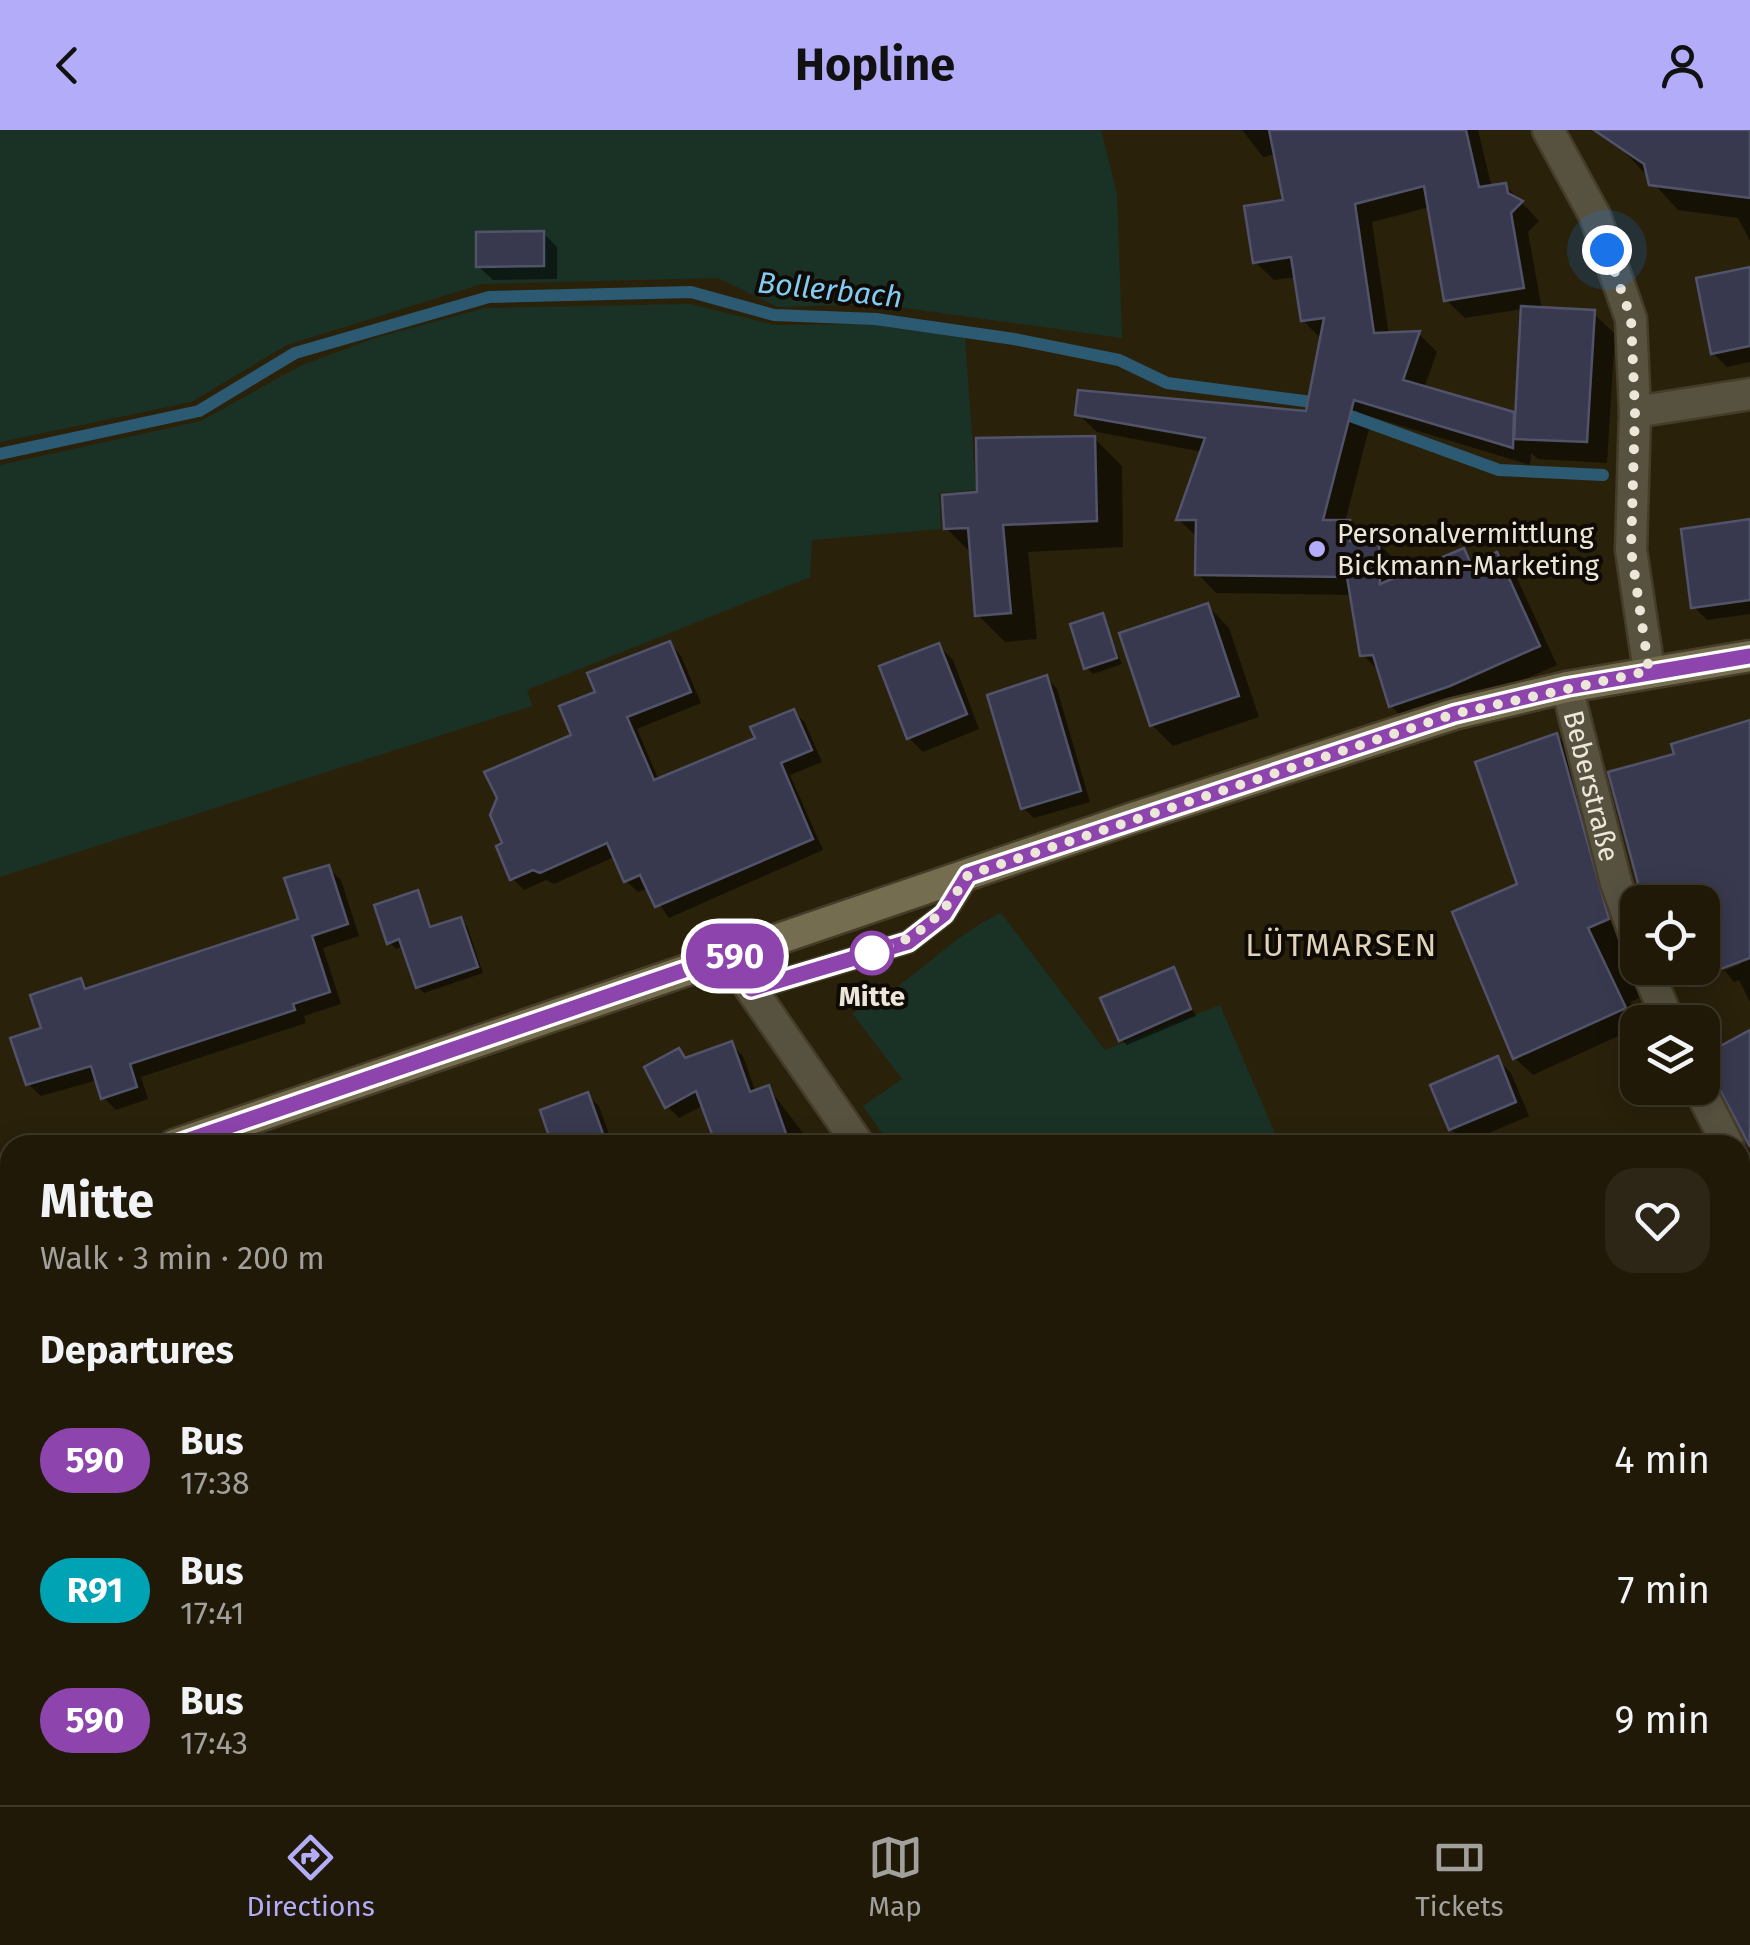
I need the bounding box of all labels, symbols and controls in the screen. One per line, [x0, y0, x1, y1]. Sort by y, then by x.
icon: back [40, 38, 95, 93]
text: Hopline [795, 38, 955, 92]
icon: person [1655, 38, 1710, 93]
your location [1582, 225, 1632, 275]
water label: Bollerbach [756, 264, 904, 316]
place label: Personalvermittlung Bickmann-Marketing [1337, 517, 1600, 582]
marker: Personalvermittlung Bickmann-Marketing [1306, 538, 1328, 560]
street label: Beberstraße [1557, 707, 1627, 865]
map controls [1620, 885, 1720, 1105]
button: locate [1620, 885, 1720, 985]
line badge: 590 [678, 924, 792, 988]
district label: LÜTMARSEN [1245, 926, 1439, 964]
marker: Mitte [851, 932, 893, 974]
text: 590 [706, 935, 764, 977]
place label: Mitte [839, 980, 905, 1013]
button: layers [1620, 1005, 1720, 1105]
button: heart [1605, 1168, 1710, 1273]
text: Mitte [40, 1172, 154, 1230]
text: Walk · 3 min · 200 m [40, 1239, 325, 1277]
text: Departures [40, 1327, 234, 1373]
text: Bus [180, 1418, 244, 1464]
text: 4 min [1614, 1437, 1710, 1483]
text: 590 [66, 1439, 124, 1481]
text: 17:38 [180, 1464, 250, 1502]
text: Bus [180, 1548, 244, 1594]
text: 7 min [1618, 1567, 1710, 1613]
text: R91 [67, 1569, 123, 1611]
text: 17:41 [180, 1594, 245, 1632]
text: Bus [180, 1678, 244, 1724]
text: 9 min [1614, 1697, 1710, 1743]
text: 590 [66, 1699, 124, 1741]
text: 17:43 [180, 1724, 248, 1762]
tab: Directions [246, 1830, 375, 1923]
tab: Map [868, 1830, 923, 1923]
tab: Tickets [1415, 1830, 1504, 1923]

